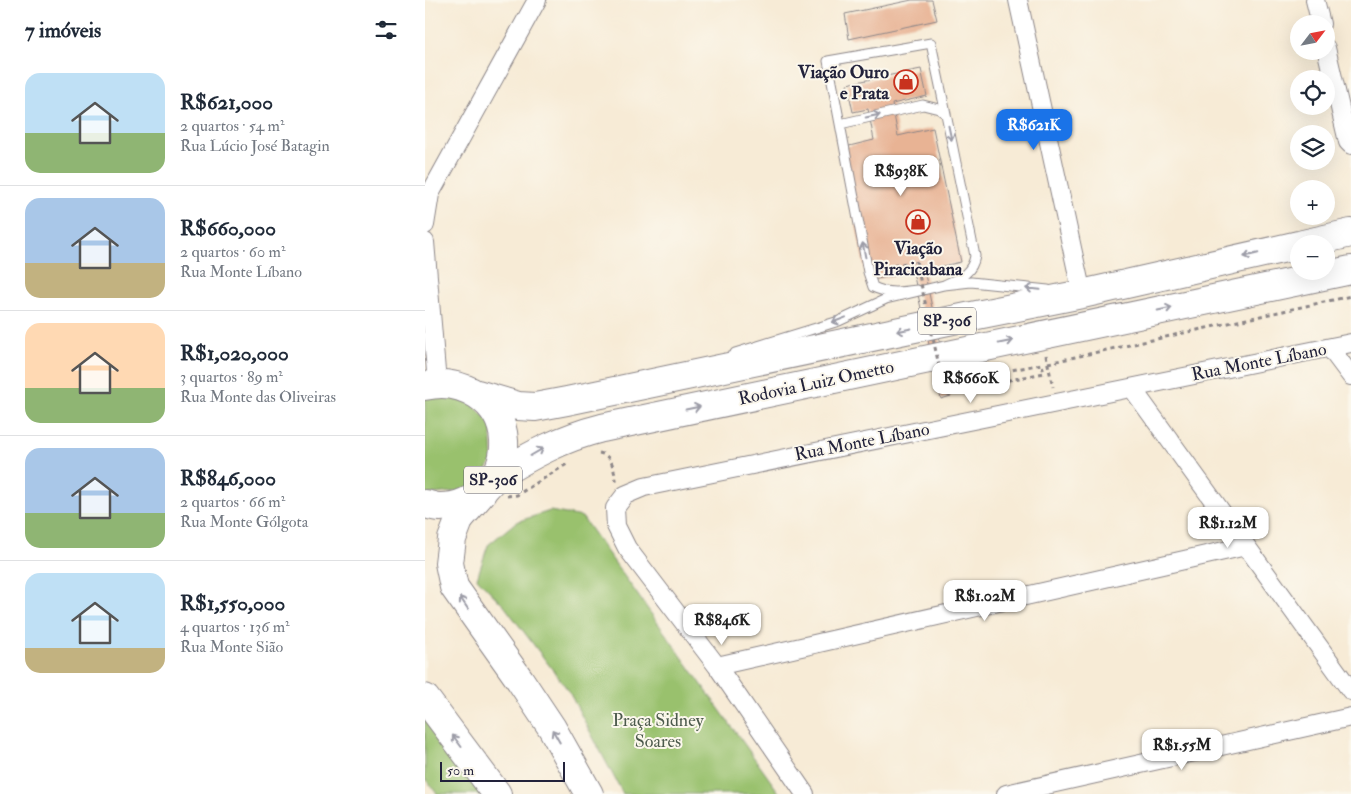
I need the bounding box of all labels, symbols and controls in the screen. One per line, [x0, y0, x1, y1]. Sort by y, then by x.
north arrow [1290, 15, 1335, 60]
map controls [1290, 15, 1335, 280]
icon: filters [372, 16, 400, 44]
text: 7 imóveis [25, 17, 101, 44]
place label: Viação Ouro e Prata [797, 61, 890, 105]
shop icon: Viação Ouro e Prata [893, 69, 919, 95]
button: locate [1290, 70, 1335, 115]
text: R$621,000 [180, 89, 273, 116]
icon: home [65, 93, 125, 153]
pin: R$621K [993, 108, 1075, 151]
one-way arrow [864, 111, 880, 121]
text: R$621K [1007, 115, 1061, 135]
text: 2 quartos · 54 m² [180, 116, 284, 136]
one-way arrow [946, 125, 955, 141]
button: layers [1290, 125, 1335, 170]
text: Rua Lúcio José Batagin [180, 136, 330, 156]
pin: R$938K [860, 154, 942, 197]
text: R$938K [874, 161, 928, 181]
button: + [1290, 180, 1335, 225]
shop icon: Viação Piracicabana [905, 209, 931, 235]
text: R$660,000 [180, 215, 276, 242]
icon: home [65, 218, 125, 278]
button: − [1290, 235, 1335, 280]
place label: Viação Piracicabana [874, 237, 963, 281]
text: 2 quartos · 60 m² [180, 242, 285, 262]
one-way arrow [858, 242, 868, 258]
one-way arrow [1244, 251, 1260, 260]
text: Rua Monte Líbano [180, 262, 302, 282]
one-way arrow [1025, 284, 1041, 294]
one-way arrow [1157, 304, 1173, 313]
road number: SP-306 [918, 308, 976, 334]
one-way arrow [832, 316, 847, 325]
one-way arrow [897, 326, 913, 335]
one-way arrow [998, 337, 1014, 347]
street label: Rua Monte Líbano [1189, 338, 1329, 386]
text: R$1,020,000 [180, 340, 289, 367]
icon: home [65, 343, 125, 403]
street label: Rodovia Luiz Ometto [736, 355, 896, 411]
pin: R$660K [930, 362, 1012, 404]
text: 3 quartos · 89 m² [180, 367, 283, 387]
text: R$660K [943, 368, 999, 388]
text: Rua Monte das Oliveiras [180, 387, 336, 407]
one-way arrow [685, 403, 701, 413]
street label: Rua Monte Líbano [792, 418, 932, 466]
one-way arrow [530, 447, 545, 457]
text: R$846,000 [180, 465, 276, 492]
road number: SP-306 [464, 466, 522, 494]
icon: home [65, 468, 125, 528]
text: 2 quartos · 66 m² [180, 492, 285, 512]
pin: R$1.12M [1182, 506, 1274, 549]
text: Rua Monte Gólgota [180, 512, 308, 532]
text: R$1.12M [1199, 513, 1257, 533]
pin: R$1.02M [939, 580, 1031, 622]
text: R$1.02M [954, 586, 1016, 606]
text: R$1,550,000 [180, 590, 285, 617]
icon: home [65, 593, 125, 653]
one-way arrow [459, 596, 469, 610]
pin: R$846K [681, 604, 763, 646]
text: R$846K [694, 610, 750, 630]
text: 4 quartos · 136 m² [180, 617, 290, 637]
text: Rua Monte Sião [180, 637, 283, 657]
park label: Praça Sidney Soares [612, 709, 705, 753]
pin: R$1.55M [1136, 728, 1228, 771]
one-way arrow [551, 730, 561, 744]
one-way arrow [452, 734, 462, 748]
text: R$1.55M [1153, 735, 1211, 755]
scale bar [440, 759, 565, 782]
text: 50 m [447, 762, 474, 779]

